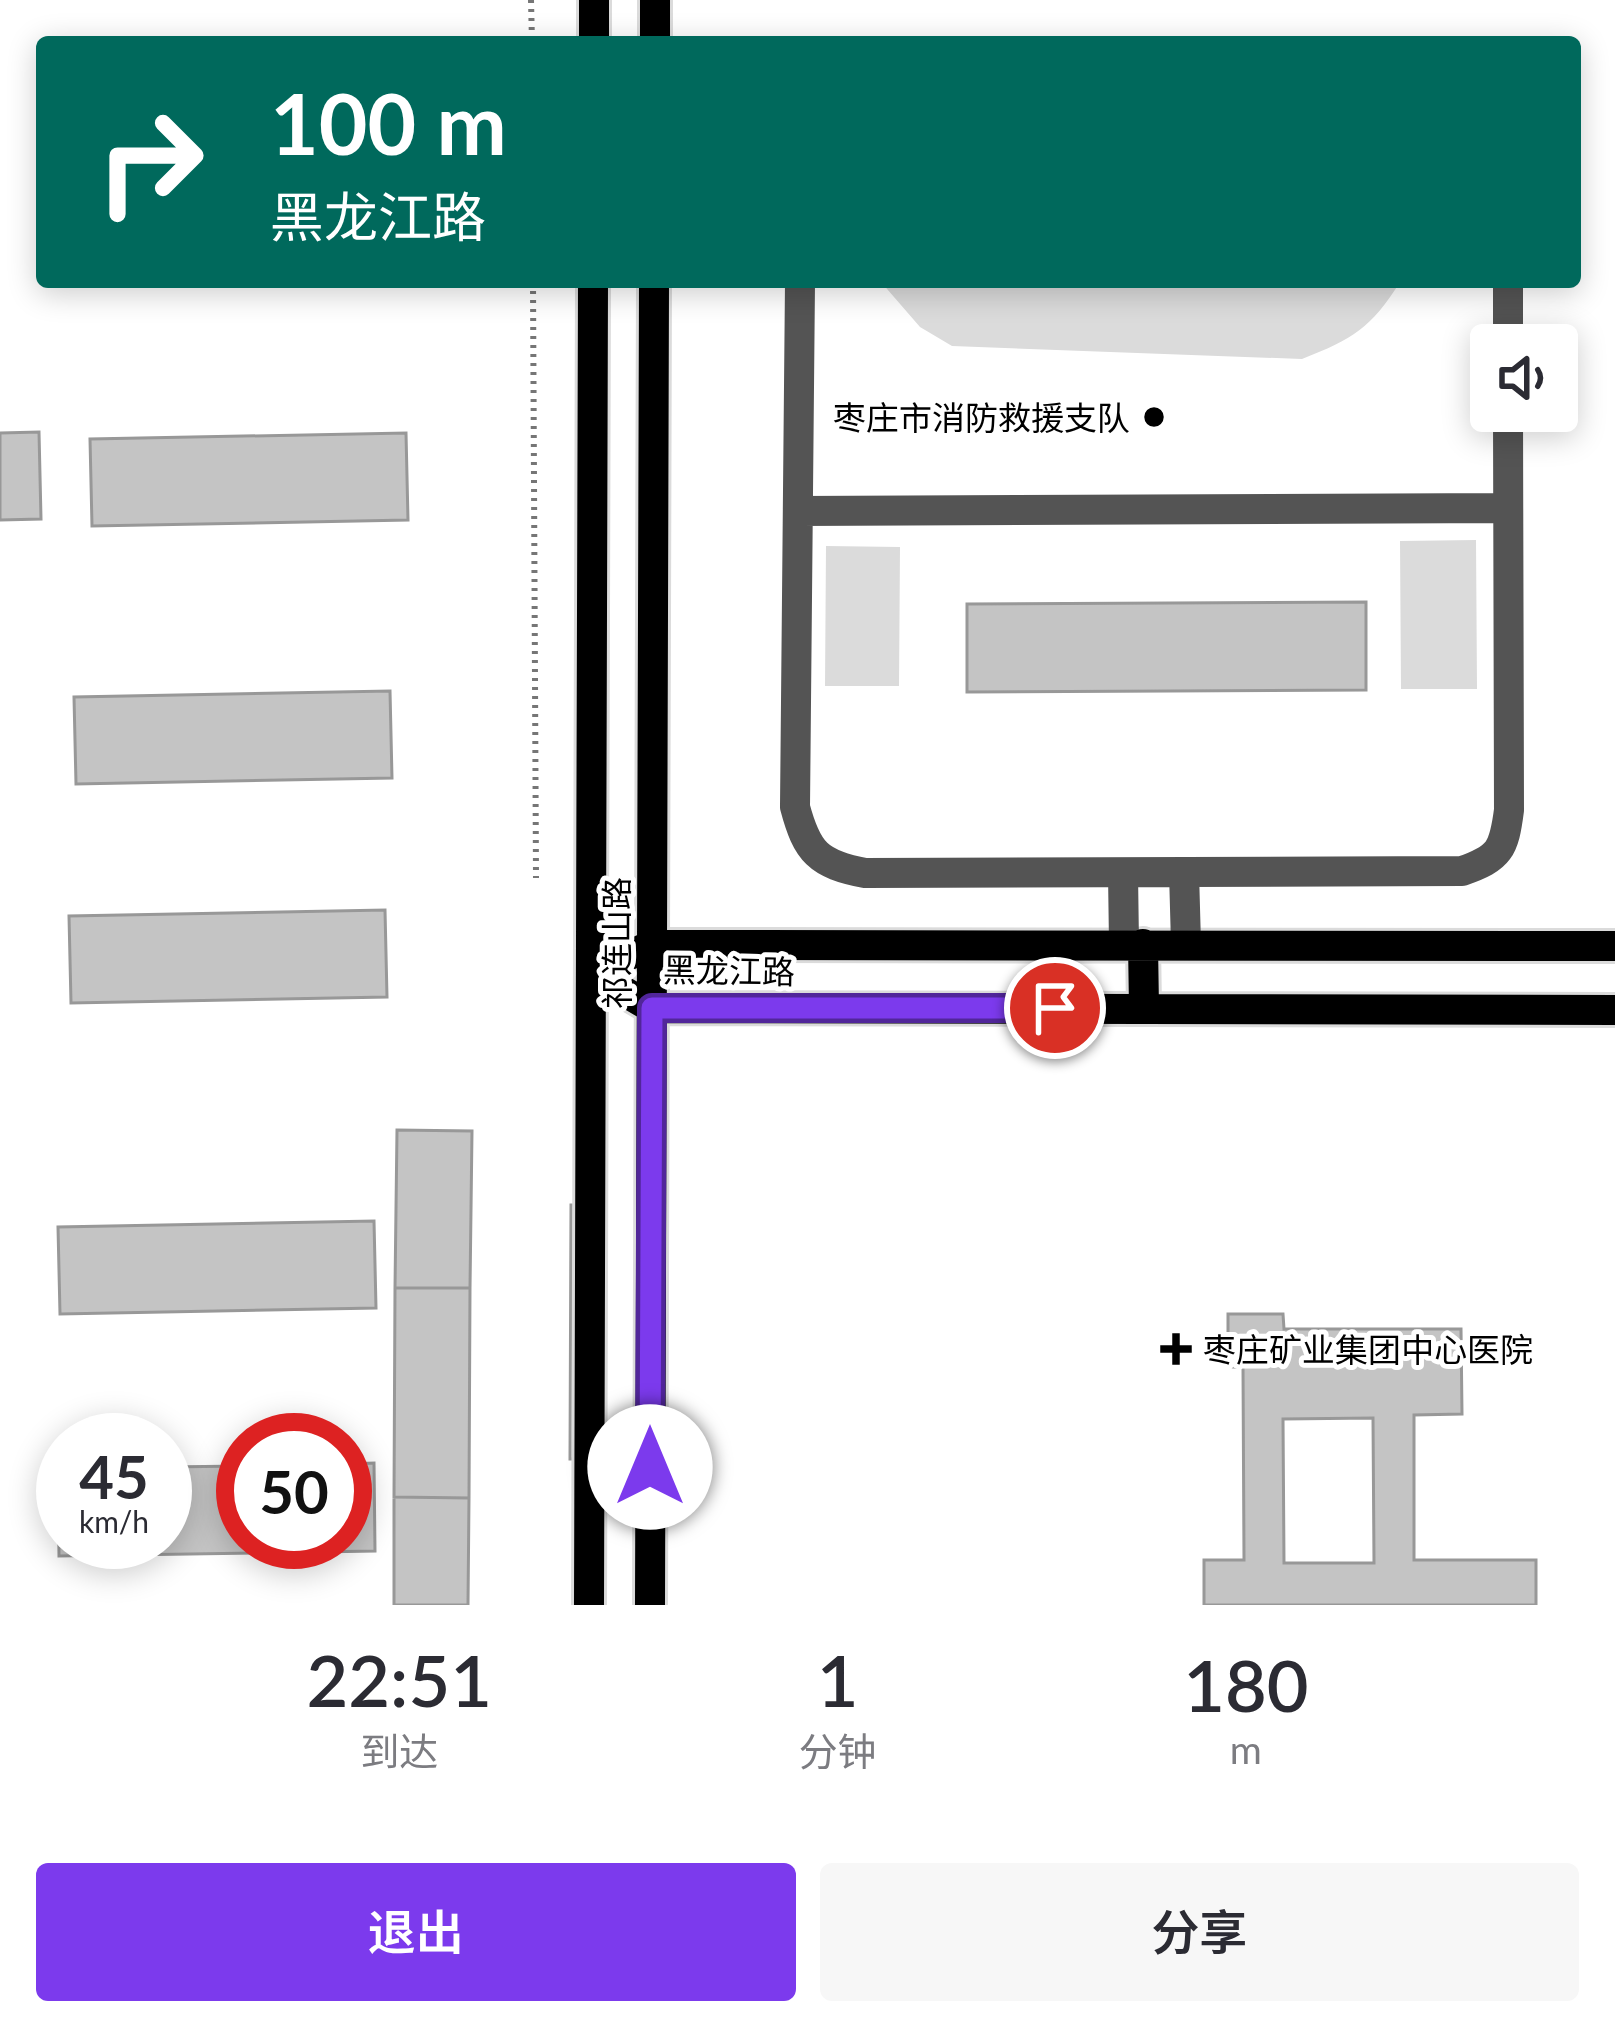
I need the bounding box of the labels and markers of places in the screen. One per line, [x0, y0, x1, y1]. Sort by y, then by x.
place label: 枣庄市消防救援支队 [833, 397, 1130, 437]
marker: 枣庄市消防救援支队 [1141, 404, 1167, 430]
pin [1004, 957, 1106, 1059]
place label: 枣庄矿业集团中心医院 [1203, 1329, 1533, 1369]
marker: 枣庄矿业集团中心医院 [1160, 1333, 1192, 1365]

